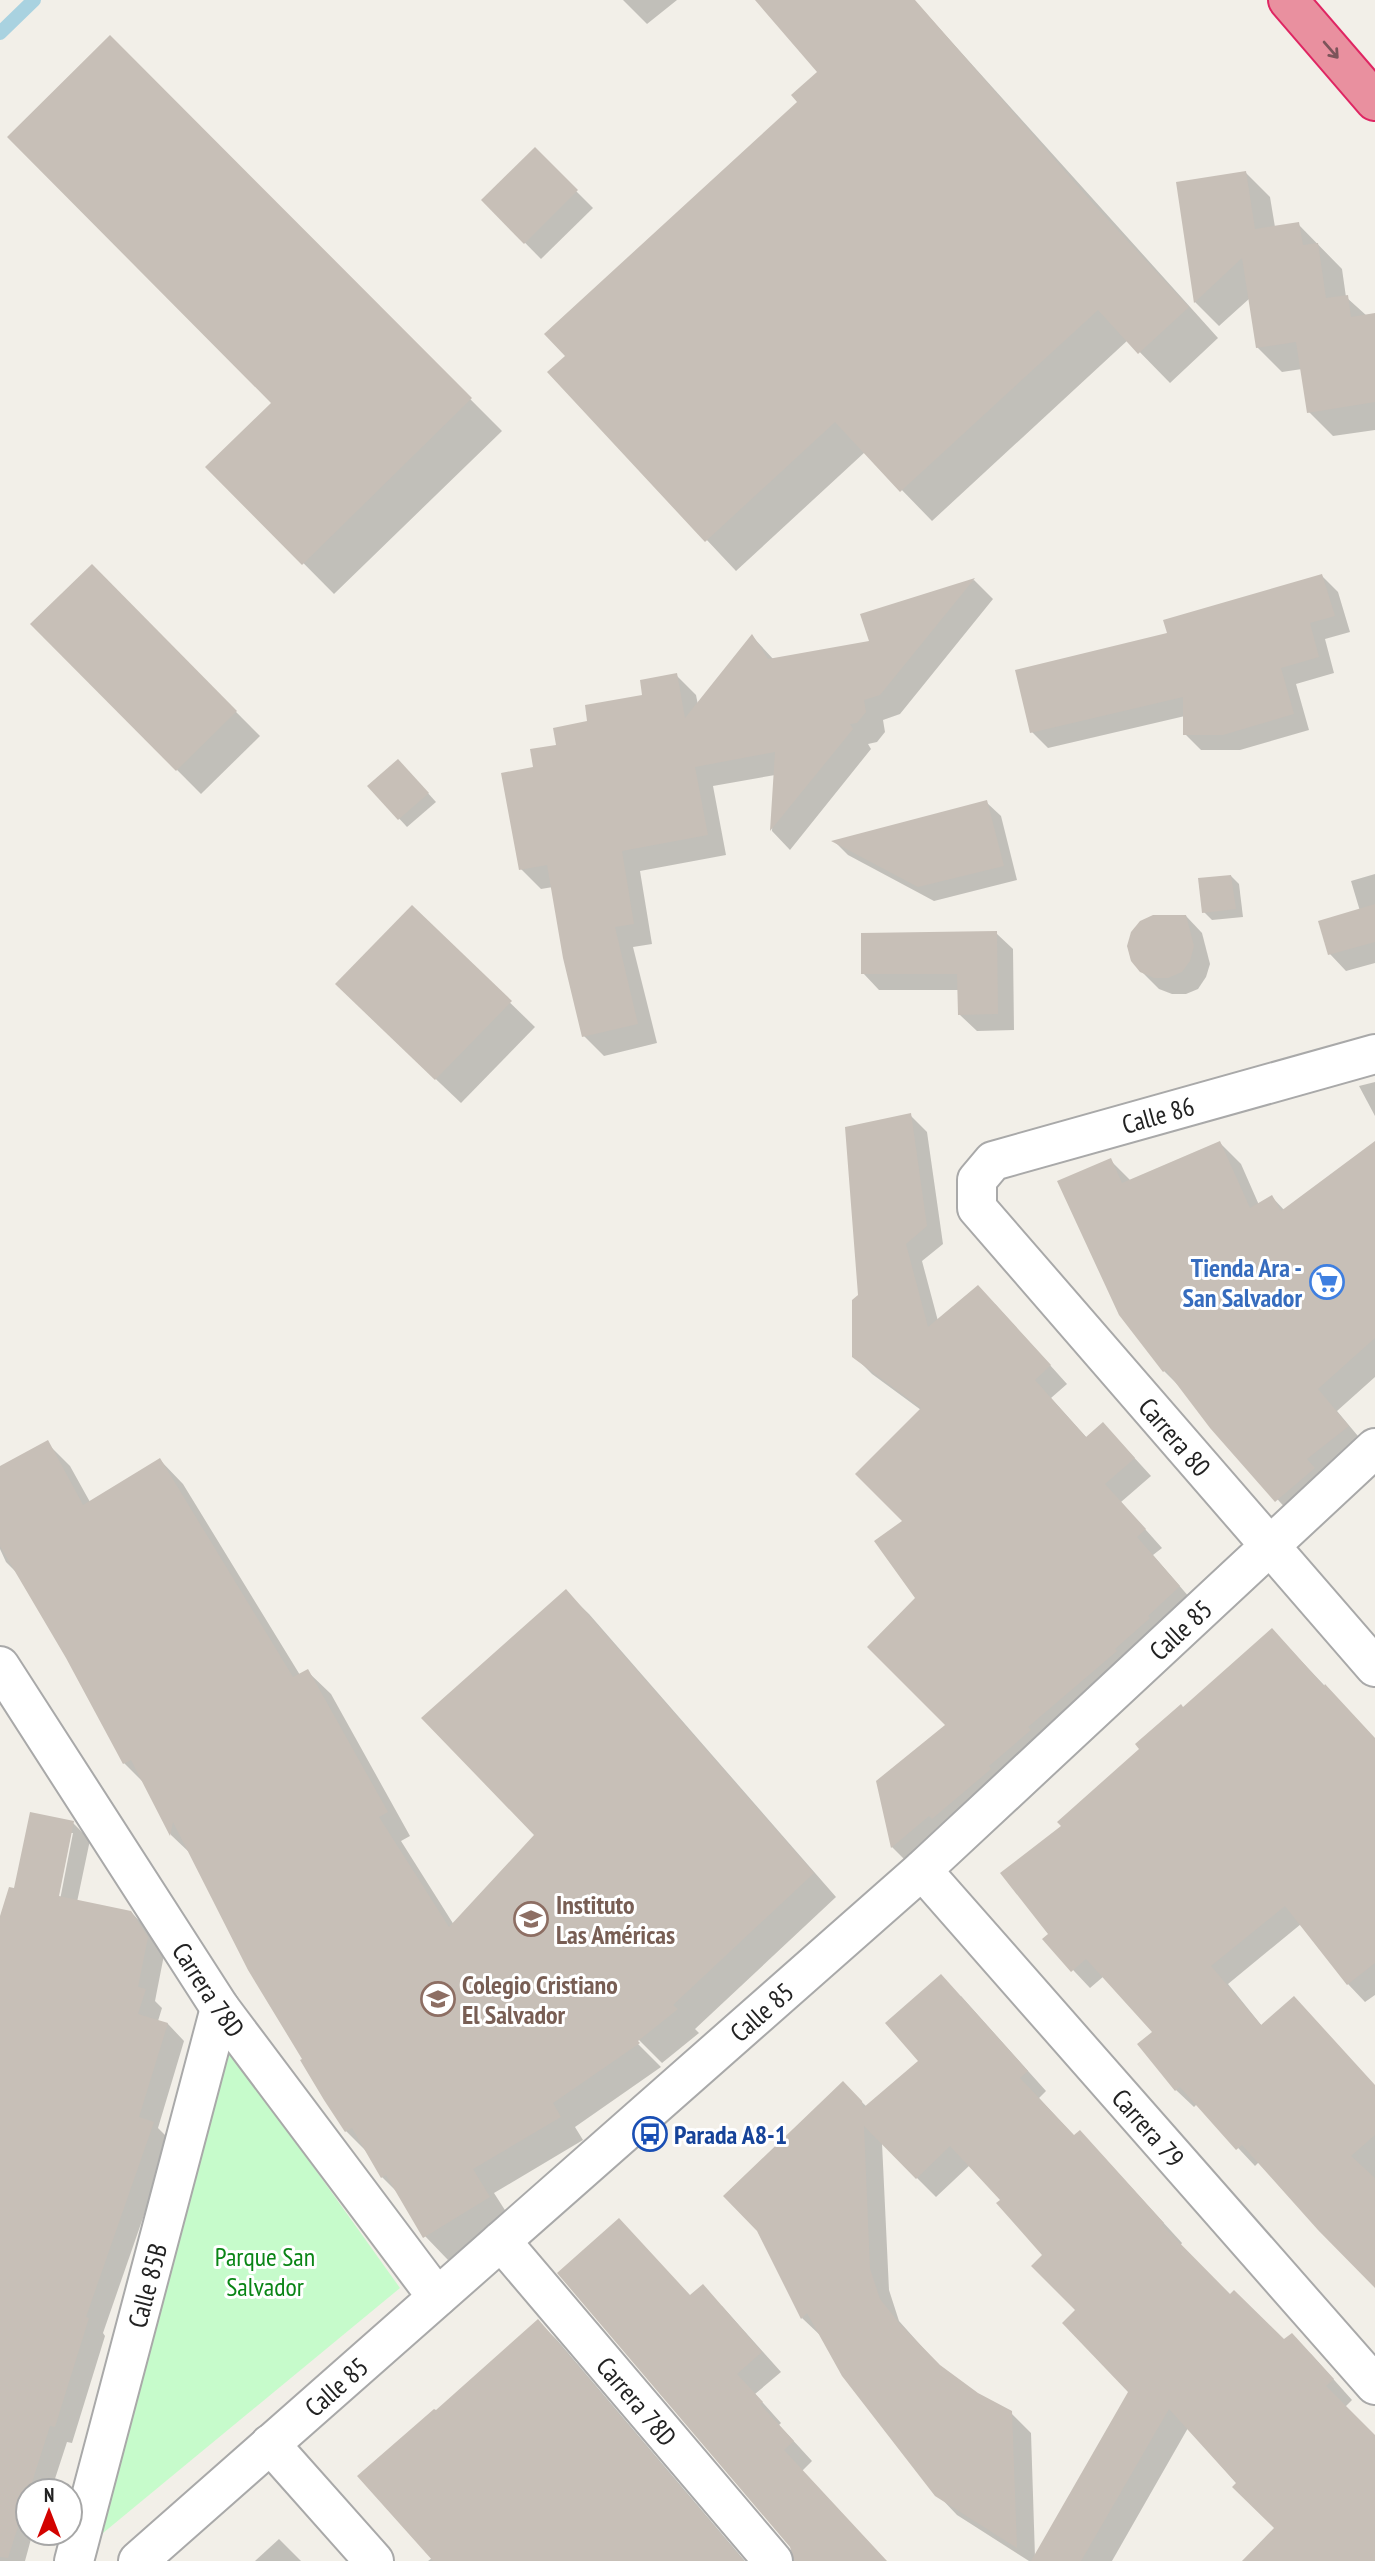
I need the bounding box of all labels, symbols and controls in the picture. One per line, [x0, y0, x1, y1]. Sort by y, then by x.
one-way arrow [1323, 41, 1339, 59]
street label: Calle 86 [1118, 1089, 1198, 1141]
place label: Tienda Ara - San Salvador [1183, 1251, 1302, 1314]
supermarket icon: Tienda Ara - San Salvador [1308, 1263, 1346, 1301]
street label: Carrera 80 [1132, 1390, 1218, 1483]
street label: Calle 85 [1142, 1592, 1218, 1667]
place label: Instituto Las Américas [556, 1888, 675, 1951]
school or university icon: Instituto Las Américas [512, 1900, 550, 1938]
street label: Carrera 78D [165, 1936, 252, 2043]
place label: Colegio Cristiano El Salvador [462, 1968, 618, 2031]
street label: Calle 85 [723, 1975, 800, 2048]
school or university icon: Colegio Cristiano El Salvador [419, 1980, 457, 2018]
street label: Carrera 79 [1105, 2082, 1192, 2174]
bus stop icon: Parada A8-1 [631, 2115, 669, 2153]
place label: Parada A8-1 [674, 2118, 787, 2151]
street label: Calle 85B [120, 2240, 174, 2331]
park label: Parque San Salvador [215, 2240, 315, 2303]
street label: Calle 85 [297, 2350, 375, 2423]
street label: Carrera 78D [590, 2350, 684, 2452]
north arrow [14, 2477, 84, 2547]
text: N [44, 2483, 54, 2507]

